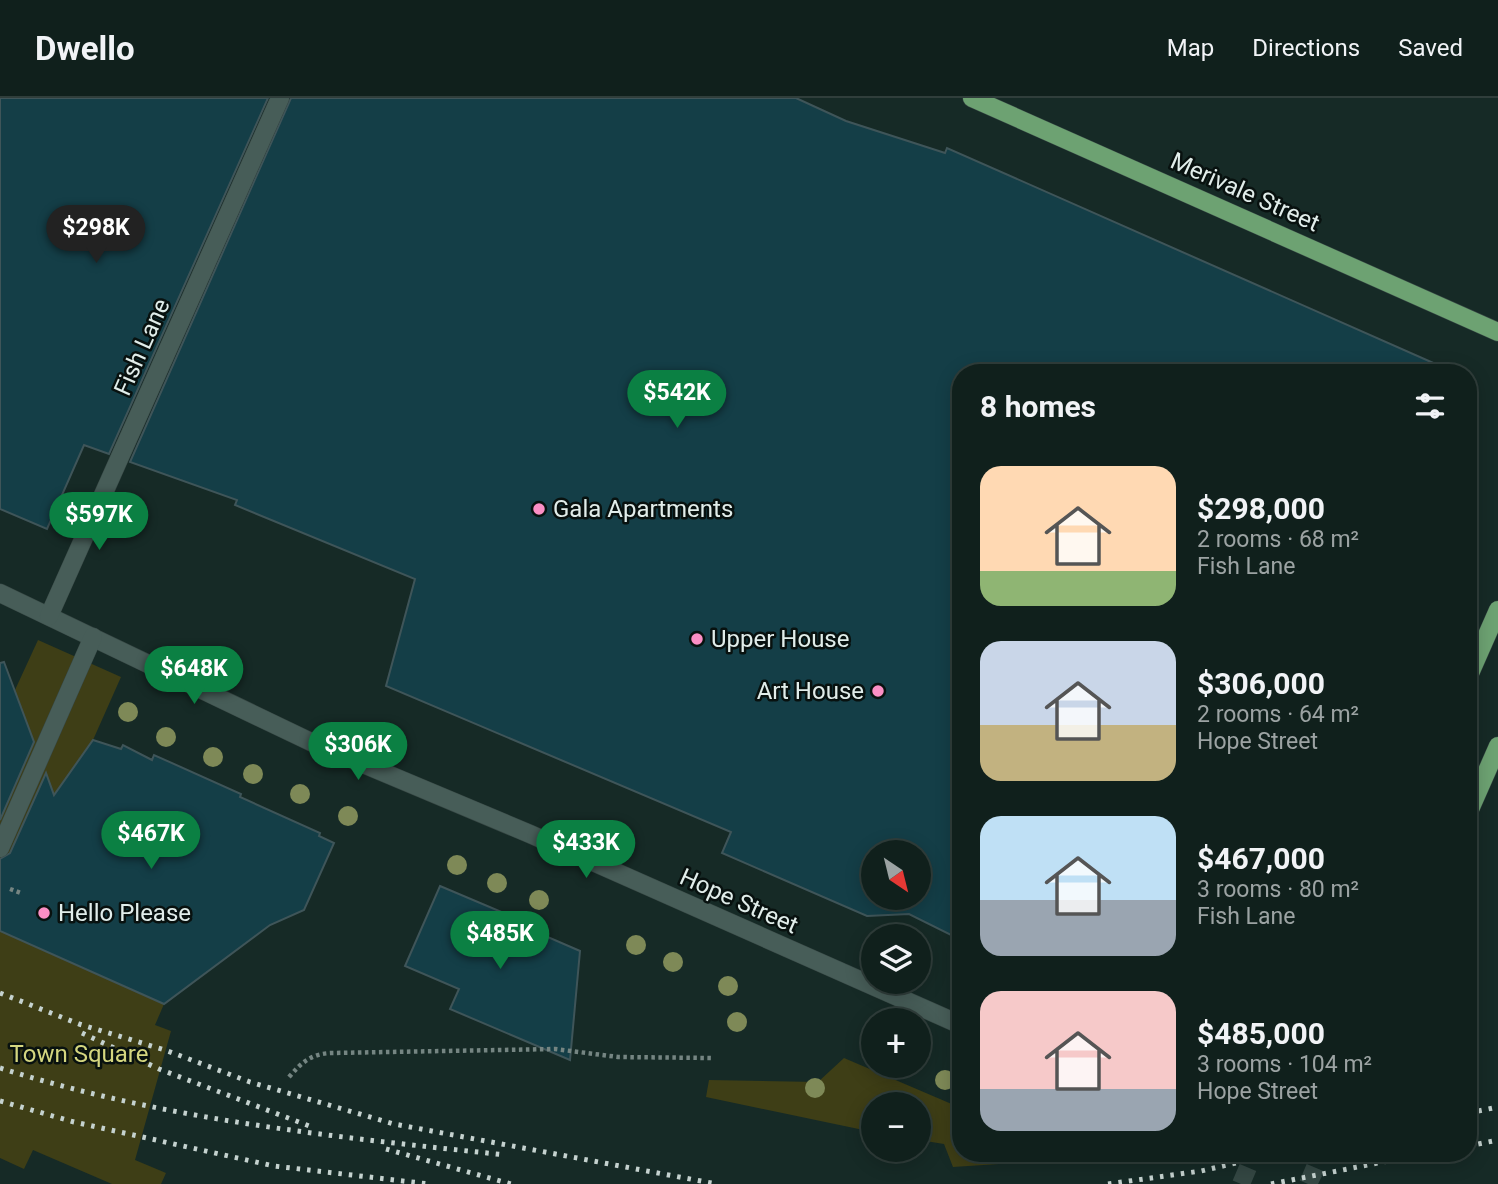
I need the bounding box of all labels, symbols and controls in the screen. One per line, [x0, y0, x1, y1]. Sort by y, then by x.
text: Dwello [35, 29, 135, 68]
text: Map [1167, 34, 1214, 62]
text: Directions [1252, 34, 1360, 62]
text: Saved [1398, 34, 1463, 62]
street label: Merivale Street [1166, 147, 1324, 237]
pin: $298K [47, 206, 145, 265]
text: $298K [62, 214, 130, 241]
street label: Fish Lane [108, 294, 176, 400]
pin: $542K [628, 370, 726, 430]
text: $542K [643, 379, 711, 406]
icon: filters [1411, 387, 1449, 425]
text: 8 homes [980, 389, 1096, 424]
text: $298,000 [1197, 491, 1325, 526]
pin: $597K [50, 492, 148, 552]
icon: home [1036, 494, 1120, 578]
place label: Gala Apartments [553, 495, 733, 523]
text: $597K [65, 501, 133, 528]
marker: Gala Apartments [531, 501, 547, 517]
text: 2 rooms · 68 m² [1197, 526, 1359, 553]
text: Fish Lane [1197, 553, 1295, 580]
place label: Upper House [711, 625, 849, 653]
marker: Upper House [689, 631, 705, 647]
pin: $648K [145, 646, 243, 706]
text: $648K [160, 655, 228, 682]
text: $306,000 [1197, 666, 1325, 701]
icon: home [1036, 669, 1120, 753]
place label: Art House [757, 677, 864, 705]
marker: Art House [870, 683, 886, 699]
text: 2 rooms · 64 m² [1197, 701, 1359, 728]
pin: $306K [309, 722, 407, 782]
text: Hope Street [1197, 728, 1318, 755]
text: $306K [324, 731, 392, 758]
pin: $467K [102, 812, 200, 871]
text: $467K [117, 820, 185, 847]
pin: $433K [537, 820, 635, 880]
text: $433K [552, 829, 620, 856]
north arrow [861, 840, 931, 910]
map controls [861, 840, 931, 1162]
text: $467,000 [1197, 841, 1325, 876]
icon: home [1036, 844, 1120, 928]
street label: Hope Street [676, 863, 803, 940]
text: 3 rooms · 80 m² [1197, 876, 1359, 903]
place label: Hello Please [58, 899, 191, 927]
text: Fish Lane [1197, 903, 1295, 930]
marker: Hello Please [36, 905, 52, 921]
pin: $485K [451, 912, 549, 971]
text: $485K [466, 920, 534, 947]
button: layers [861, 924, 931, 994]
button: + [861, 1008, 931, 1078]
text: $485,000 [1197, 1016, 1325, 1051]
icon: home [1036, 1019, 1120, 1103]
park label: Town Square [10, 1040, 148, 1068]
text: 3 rooms · 104 m² [1197, 1051, 1372, 1078]
text: Hope Street [1197, 1078, 1318, 1105]
button: − [861, 1092, 931, 1162]

